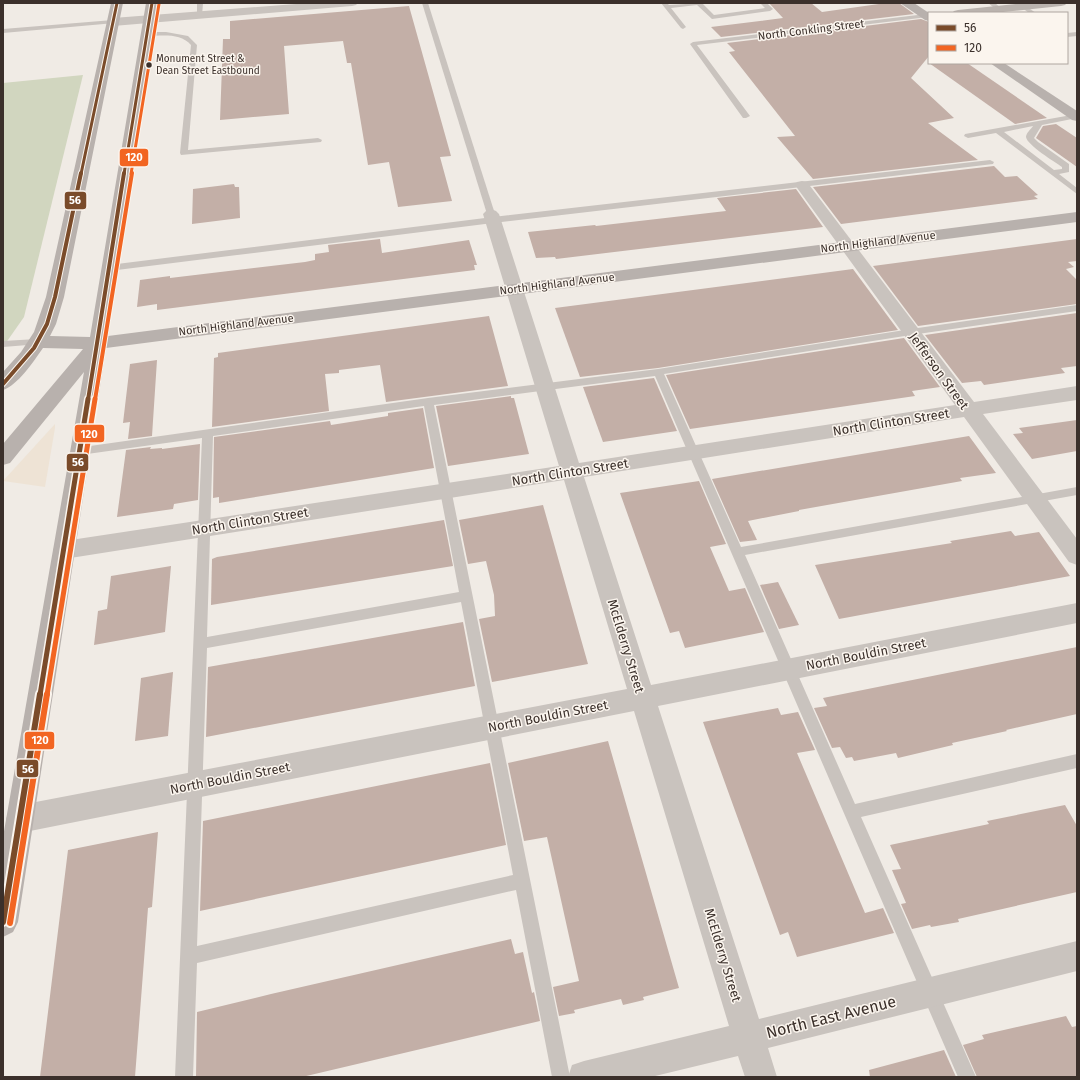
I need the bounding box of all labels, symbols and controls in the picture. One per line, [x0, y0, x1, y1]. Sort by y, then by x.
legend [928, 12, 1068, 64]
street label: North Conkling Street [757, 17, 865, 43]
text: 56 [964, 21, 976, 35]
text: 120 [964, 41, 982, 55]
place label: Monument Street & Dean Street Eastbound [156, 53, 260, 77]
marker: Monument Street & Dean Street Eastbound [144, 60, 154, 70]
line badge: 120 [119, 148, 149, 167]
text: 120 [125, 151, 143, 164]
line badge: 56 [64, 191, 87, 210]
text: 56 [69, 194, 81, 207]
street label: North Highland Avenue [820, 228, 936, 256]
street label: North Highland Avenue [499, 270, 615, 298]
street label: North Highland Avenue [178, 311, 294, 339]
street label: Jefferson Street [906, 330, 972, 413]
street label: North Clinton Street [832, 405, 951, 439]
line badge: 120 [74, 424, 105, 443]
text: 120 [80, 428, 98, 441]
line badge: 56 [66, 453, 89, 472]
street label: North Clinton Street [511, 455, 630, 489]
text: 56 [72, 456, 84, 469]
street label: North Clinton Street [191, 504, 310, 538]
street label: McElderry Street [605, 597, 647, 695]
street label: North Bouldin Street [805, 635, 928, 673]
street label: North Bouldin Street [487, 697, 610, 735]
line badge: 120 [24, 731, 55, 750]
text: 120 [31, 734, 49, 747]
line badge: 56 [16, 759, 39, 778]
street label: North Bouldin Street [169, 759, 292, 797]
text: 56 [22, 763, 34, 776]
street label: McElderry Street [702, 906, 744, 1004]
street label: North East Avenue [764, 992, 898, 1042]

